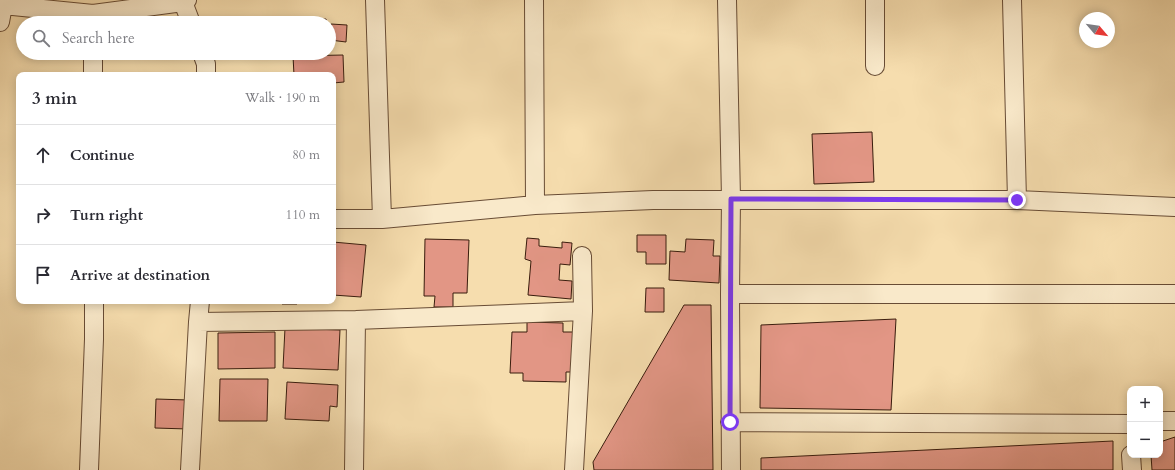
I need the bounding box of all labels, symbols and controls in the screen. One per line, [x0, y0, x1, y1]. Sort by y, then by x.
north arrow [1079, 12, 1115, 48]
search box [16, 16, 336, 60]
icon: search [30, 27, 52, 49]
text: Search here [62, 28, 135, 48]
text: 3 min [32, 87, 77, 110]
text: Walk · 190 m [245, 89, 320, 107]
icon: ahead [32, 144, 54, 166]
text: Continue [70, 145, 135, 165]
text: 80 m [292, 146, 320, 164]
route end [1008, 191, 1026, 209]
icon: right [32, 204, 54, 226]
text: Turn right [70, 205, 143, 225]
text: 110 m [286, 206, 320, 224]
icon: arrive [32, 264, 54, 286]
text: Arrive at destination [70, 265, 210, 285]
map controls [1127, 386, 1163, 458]
button: + [1127, 386, 1163, 422]
route start [721, 413, 739, 431]
button: − [1127, 422, 1163, 458]

